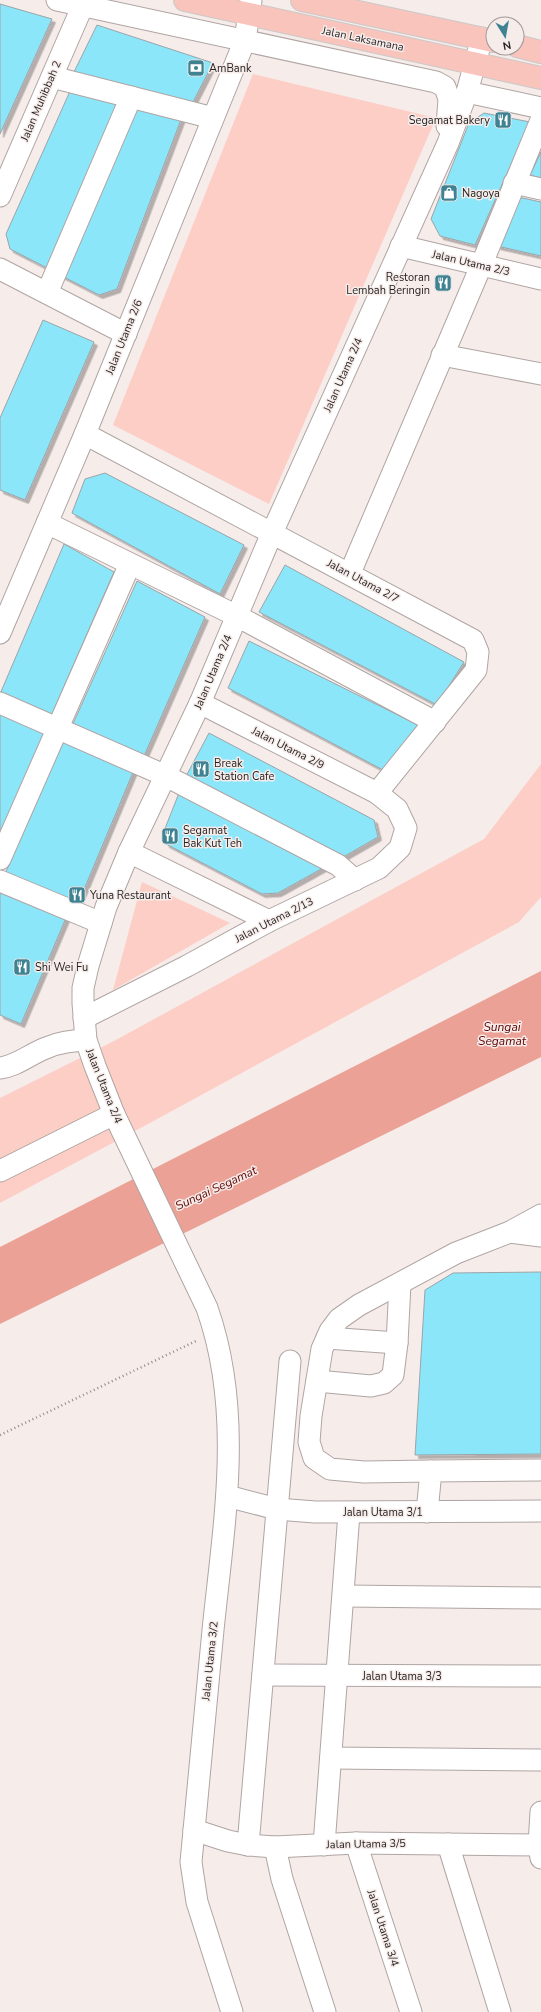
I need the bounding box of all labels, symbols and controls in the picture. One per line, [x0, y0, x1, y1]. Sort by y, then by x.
north arrow [485, 16, 525, 56]
street label: Jalan Laksamana [320, 23, 405, 55]
text: N [501, 37, 512, 53]
street label: Jalan Muhibbah 2 [17, 58, 65, 145]
bank icon: AmBank [186, 58, 206, 78]
place label: AmBank [209, 61, 252, 76]
restaurant icon: Segamat Bakery [493, 110, 513, 130]
place label: Segamat Bakery [409, 113, 490, 128]
shop icon: Nagoya [439, 183, 459, 203]
place label: Nagoya [462, 186, 500, 201]
street label: Jalan Utama 2/3 [430, 247, 511, 279]
place label: Restoran Lembah Beringin [346, 270, 430, 298]
restaurant icon: Restoran Lembah Beringin [433, 273, 453, 293]
street label: Jalan Utama 2/6 [102, 297, 146, 378]
street label: Jalan Utama 2/4 [320, 335, 366, 415]
street label: Jalan Utama 2/7 [323, 555, 402, 606]
street label: Jalan Utama 2/4 [190, 632, 236, 713]
street label: Jalan Utama 2/9 [248, 723, 327, 773]
place label: Break Station Cafe [214, 756, 275, 784]
restaurant icon: Break Station Cafe [191, 759, 211, 779]
place label: Segamat Bak Kut Teh [183, 823, 242, 851]
restaurant icon: Segamat Bak Kut Teh [160, 826, 180, 846]
restaurant icon: Yuna Restaurant [67, 885, 87, 905]
place label: Yuna Restaurant [89, 888, 171, 903]
street label: Jalan Utama 2/13 [231, 894, 316, 947]
restaurant icon: Shi Wei Fu [12, 957, 32, 977]
place label: Shi Wei Fu [35, 960, 88, 975]
water label: Sungai Segamat [478, 1019, 527, 1049]
street label: Jalan Utama 2/4 [82, 1045, 126, 1126]
water label: Sungai Segamat [173, 1162, 260, 1214]
street label: Jalan Utama 3/1 [342, 1505, 423, 1520]
street label: Jalan Utama 3/2 [198, 1621, 222, 1702]
street label: Jalan Utama 3/3 [361, 1669, 442, 1684]
street label: Jalan Utama 3/5 [325, 1836, 406, 1852]
street label: Jalan Utama 3/4 [363, 1887, 403, 1969]

